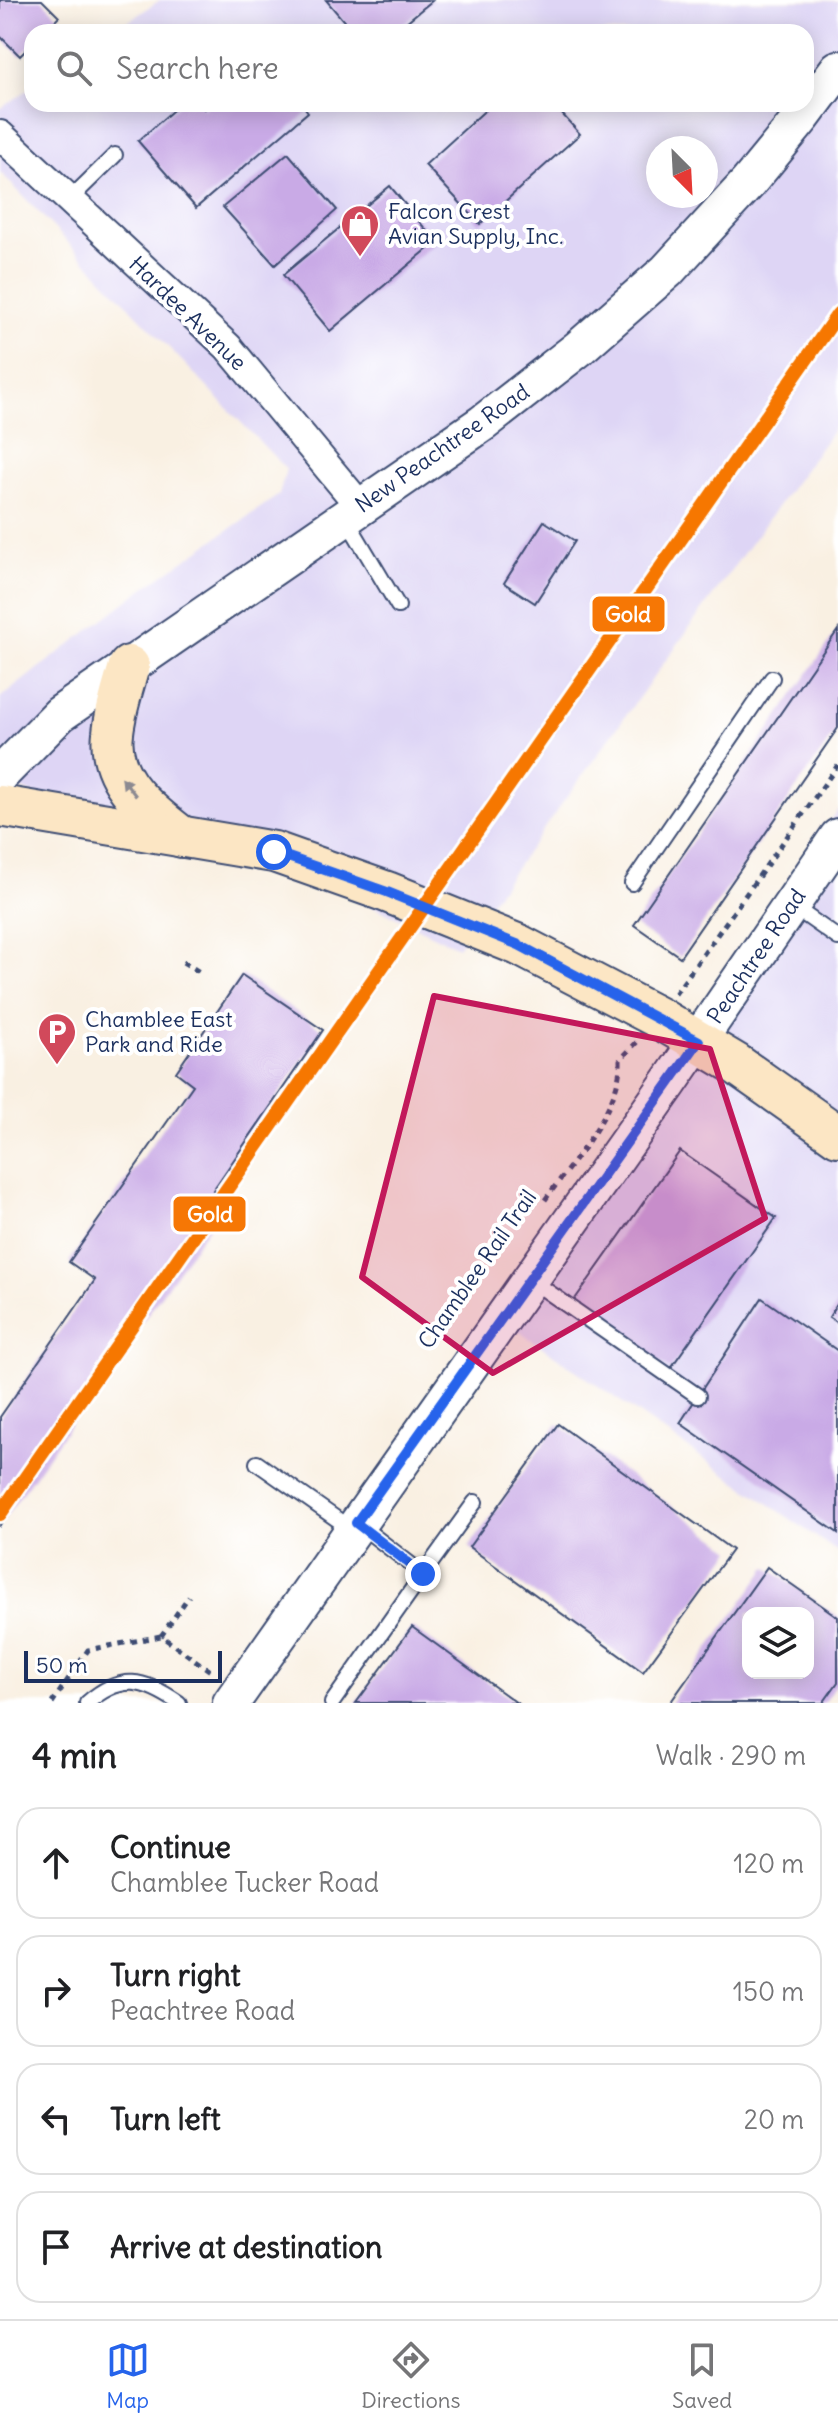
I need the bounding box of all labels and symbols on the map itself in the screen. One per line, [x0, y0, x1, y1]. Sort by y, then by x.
north arrow [646, 136, 718, 208]
place label: Falcon Crest Avian Supply, Inc. [388, 197, 564, 250]
shop icon: Falcon Crest Avian Supply, Inc. [339, 203, 381, 258]
street label: Hardee Avenue [123, 250, 253, 376]
street label: New Peachtree Road [350, 377, 534, 519]
line badge: Gold [591, 595, 666, 633]
text: Gold [605, 600, 651, 628]
one-way arrow [121, 777, 137, 797]
route start [256, 834, 292, 870]
street label: Peachtree Road [701, 883, 811, 1029]
place label: Chamblee East Park and Ride [85, 1005, 233, 1058]
parking icon: Chamblee East Park and Ride [36, 1011, 78, 1066]
street label: Chamblee Rail Trail [412, 1184, 542, 1354]
line badge: Gold [172, 1195, 247, 1233]
text: Gold [187, 1200, 233, 1228]
route end [405, 1556, 441, 1592]
scale bar [24, 1647, 222, 1683]

